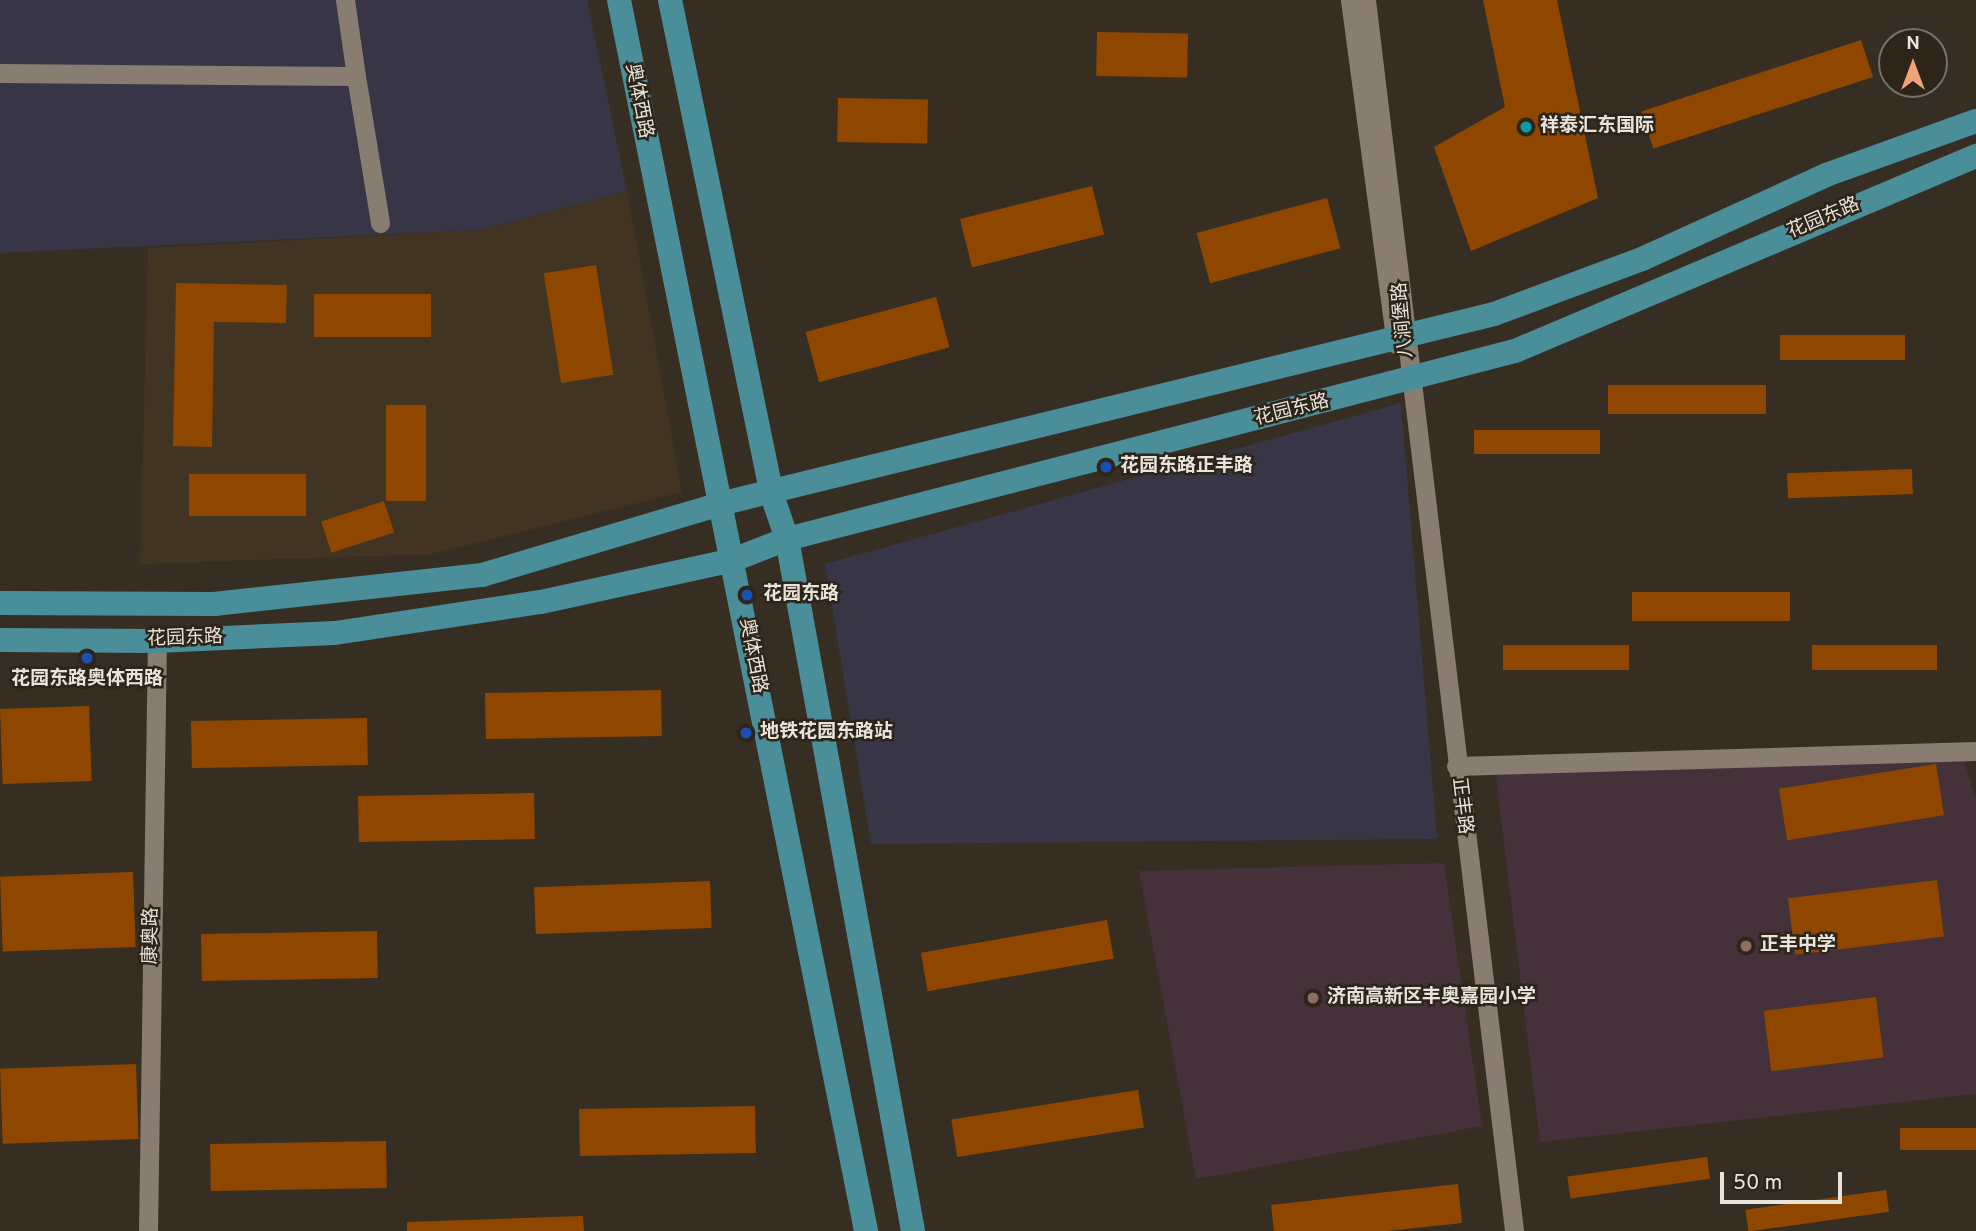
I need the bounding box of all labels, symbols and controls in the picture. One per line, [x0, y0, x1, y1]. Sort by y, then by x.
north arrow [1878, 28, 1948, 98]
text: N [1906, 32, 1920, 56]
street label: 奥体西路 [620, 62, 656, 140]
place label: 祥泰汇东国际 [1540, 116, 1654, 138]
marker: 祥泰汇东国际 [1518, 119, 1534, 135]
street label: 花园东路 [1785, 194, 1863, 244]
street label: 八涧堡路 [1389, 281, 1419, 359]
street label: 花园东路 [1252, 391, 1332, 431]
place label: 花园东路正丰路 [1120, 456, 1253, 478]
marker: 花园东路正丰路 [1098, 459, 1114, 475]
place label: 花园东路 [763, 584, 839, 606]
marker: 花园东路 [737, 585, 757, 605]
street label: 奥体西路 [734, 617, 770, 695]
street label: 花园东路 [147, 626, 223, 652]
marker: 花园东路奥体西路 [79, 650, 95, 666]
place label: 花园东路奥体西路 [11, 669, 163, 691]
place label: 地铁花园东路站 [760, 722, 893, 744]
marker: 地铁花园东路站 [738, 725, 754, 741]
street label: 正丰路 [1446, 776, 1476, 836]
street label: 康奥路 [140, 907, 164, 965]
place label: 正丰中学 [1760, 935, 1836, 957]
marker: 正丰中学 [1738, 938, 1754, 954]
place label: 济南高新区丰奥嘉园小学 [1327, 987, 1536, 1009]
marker: 济南高新区丰奥嘉园小学 [1305, 990, 1321, 1006]
scale bar [1724, 1158, 1846, 1202]
text: 50 m [1733, 1170, 1782, 1197]

